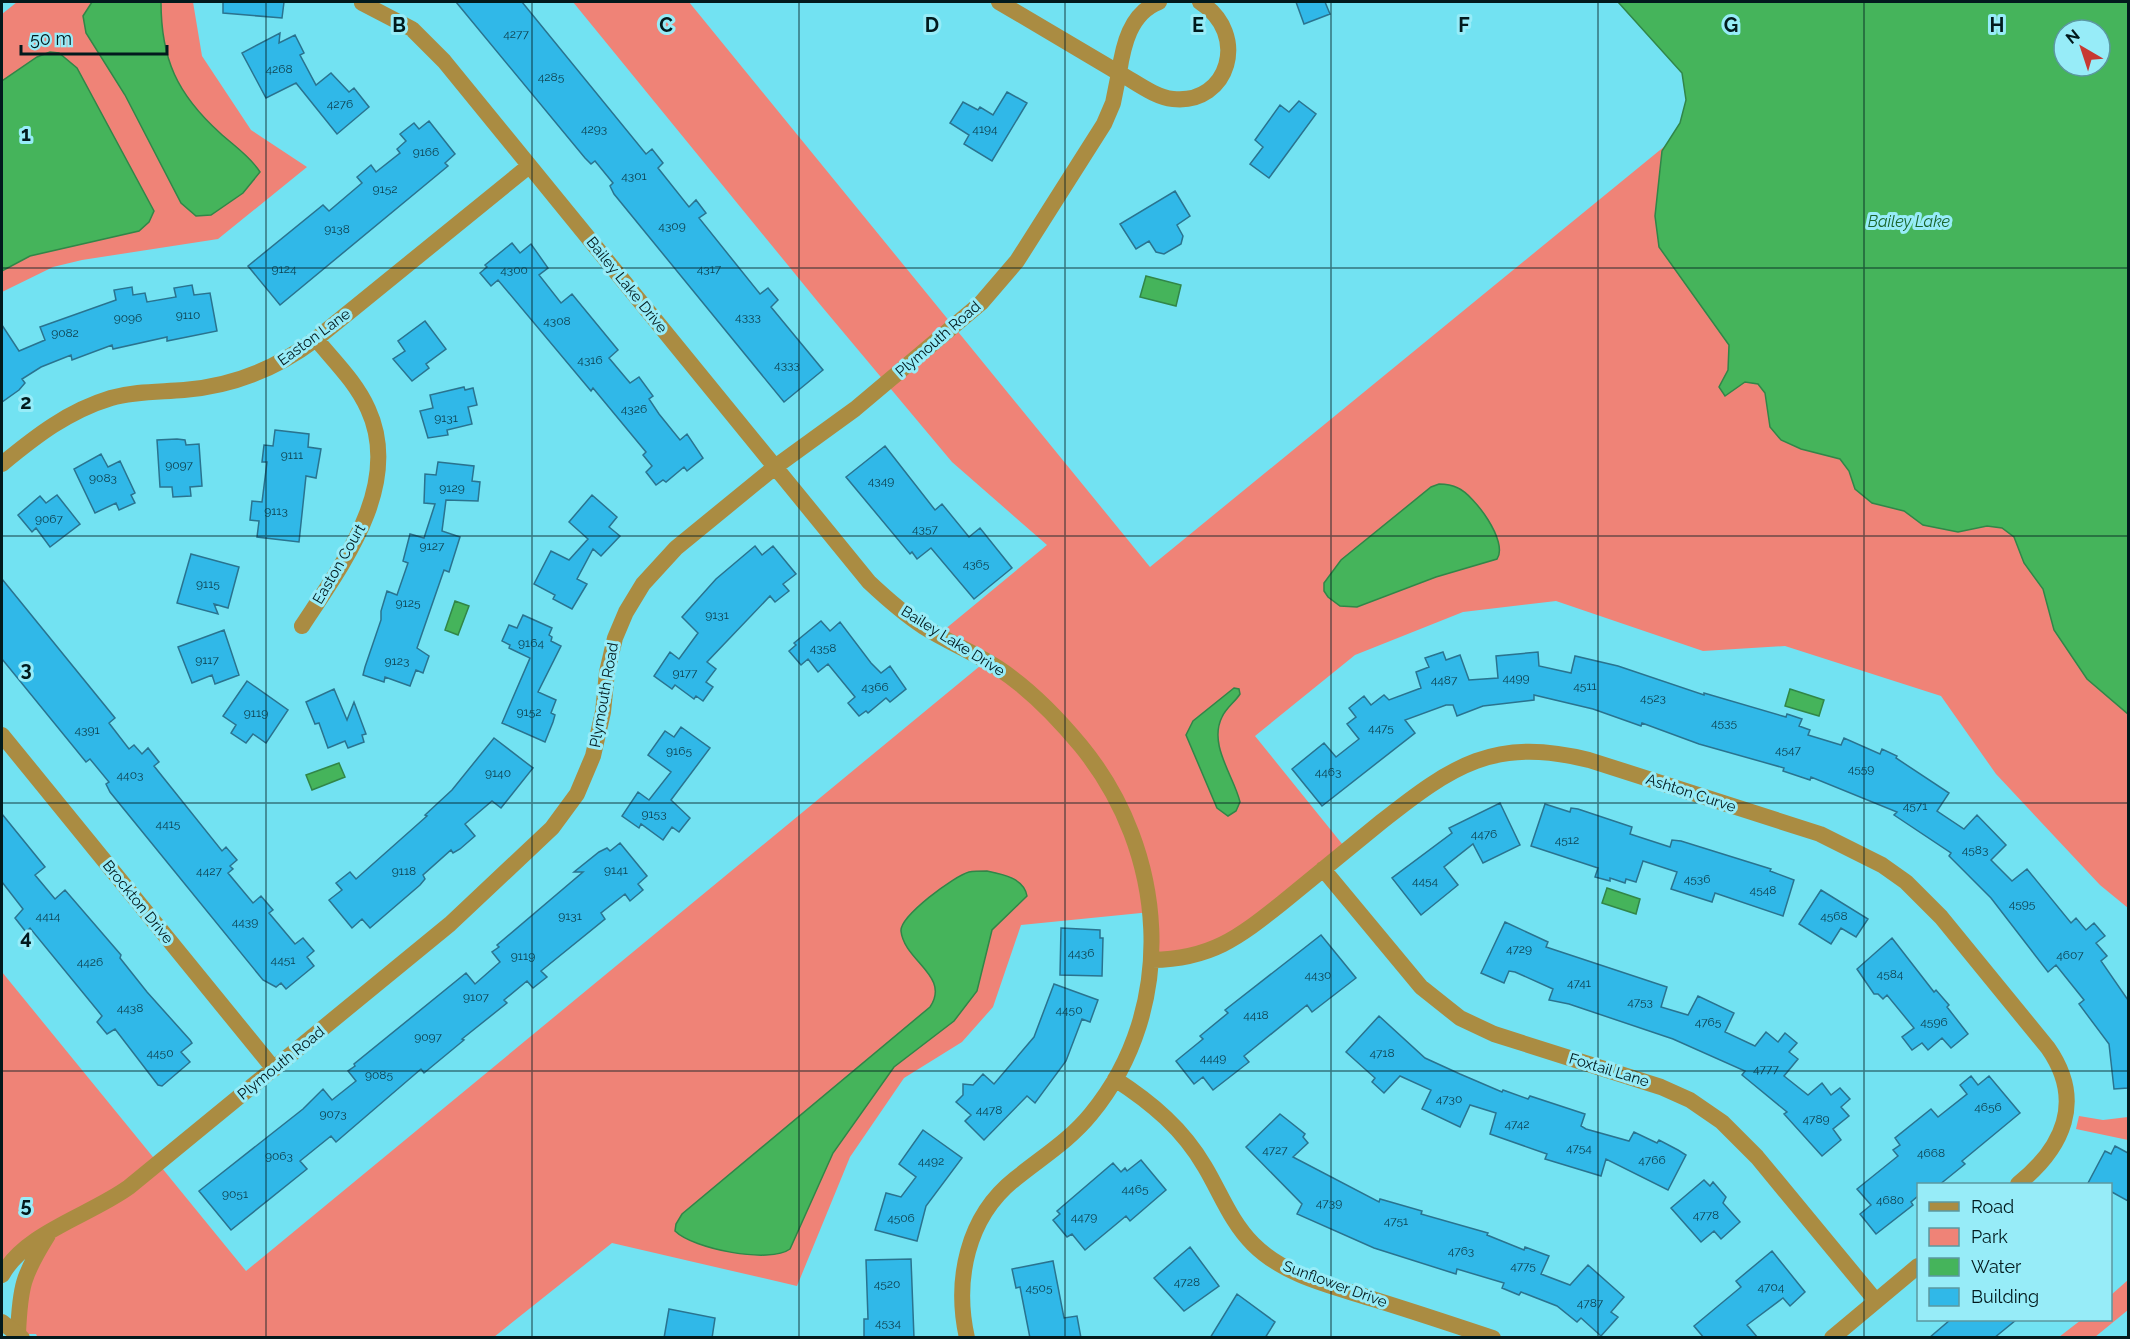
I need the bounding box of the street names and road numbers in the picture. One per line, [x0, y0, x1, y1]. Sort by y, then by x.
street label: Bailey Lake Drive [583, 233, 671, 337]
street label: Plymouth Road [892, 297, 984, 381]
street label: Easton Lane [274, 305, 354, 369]
street label: Easton Court [309, 521, 369, 607]
street label: Bailey Lake Drive [898, 602, 1008, 680]
street label: Plymouth Road [586, 641, 622, 749]
street label: Ashton Curve [1644, 770, 1738, 816]
street label: Brockton Drive [99, 857, 177, 948]
street label: Plymouth Road [234, 1022, 328, 1104]
street label: Foxtail Lane [1567, 1049, 1651, 1091]
street label: Sunflower Drive [1281, 1257, 1390, 1311]

